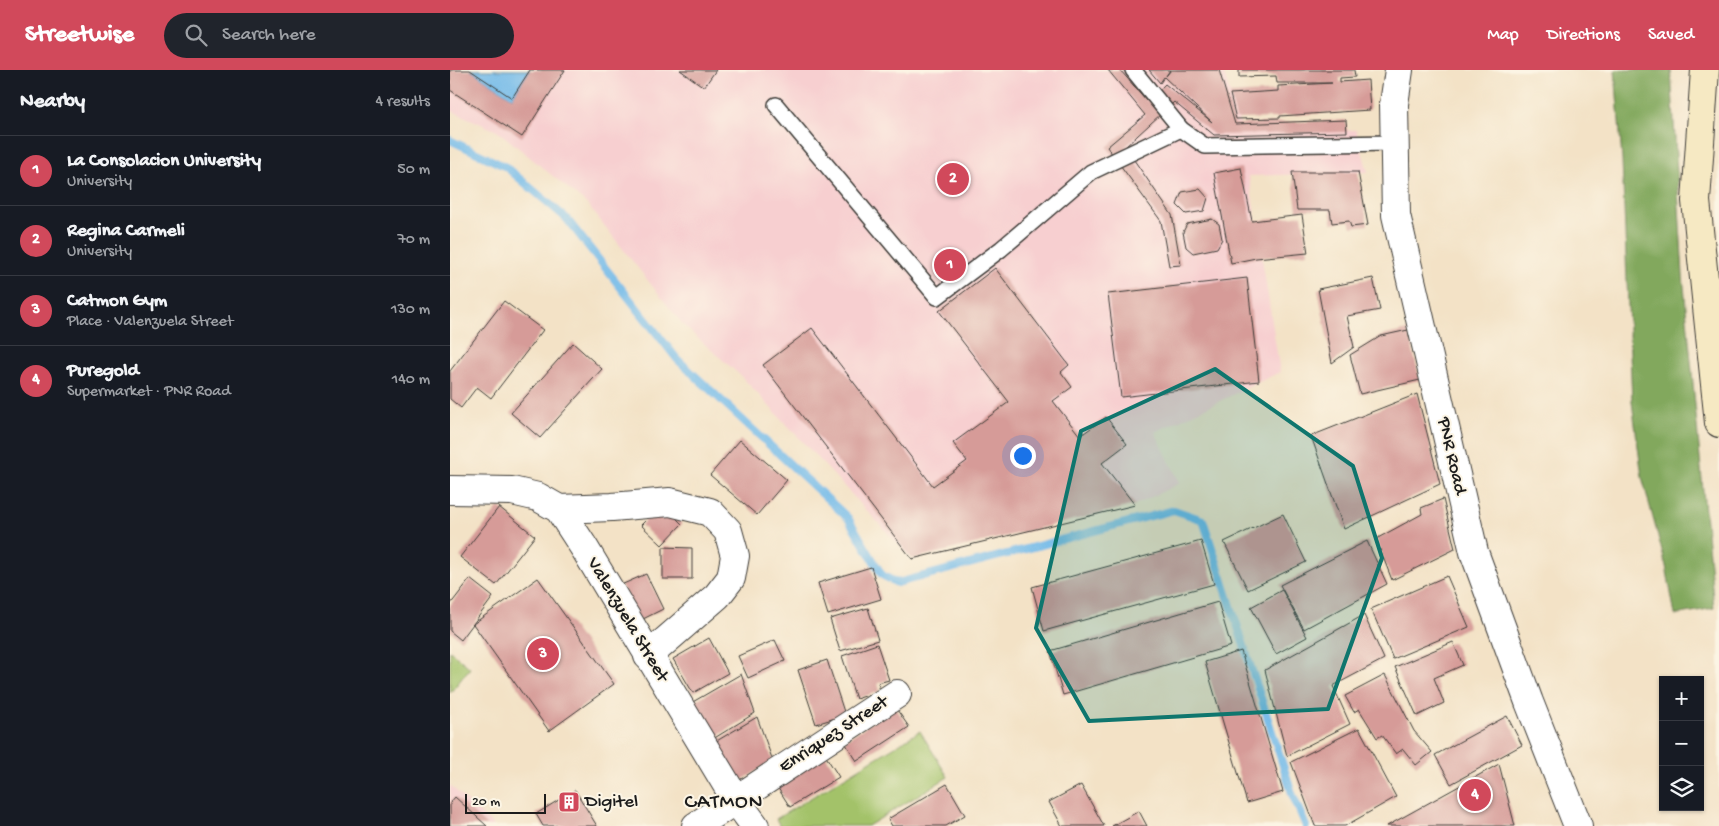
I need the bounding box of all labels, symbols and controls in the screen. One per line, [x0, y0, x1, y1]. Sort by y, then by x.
search box [164, 13, 514, 58]
text: Streetwise [25, 21, 134, 50]
icon: search [182, 21, 210, 49]
text: Search here [222, 24, 316, 47]
text: Map [1487, 25, 1519, 46]
text: Directions [1547, 25, 1620, 46]
text: Saved [1648, 25, 1694, 46]
text: Nearby [20, 90, 85, 115]
text: 4 results [375, 93, 430, 112]
text: La Consolacion University [67, 150, 261, 173]
pin: 2 [937, 160, 969, 198]
text: 1 [33, 161, 39, 180]
text: 50 m [397, 161, 430, 180]
text: University [67, 173, 132, 192]
text: Regina Carmeli [67, 220, 185, 243]
text: 2 [32, 231, 40, 250]
text: 70 m [397, 231, 430, 250]
text: University [67, 243, 132, 262]
pin: 1 [934, 246, 966, 284]
text: Catmon Gym [67, 290, 167, 313]
text: 3 [32, 301, 40, 320]
text: 130 m [391, 301, 430, 320]
text: Place · Valenzuela Street [67, 313, 233, 332]
text: Puregold [67, 360, 139, 383]
text: 4 [32, 371, 40, 390]
text: 140 m [392, 371, 430, 390]
text: Supermarket · PNR Road [67, 383, 231, 402]
street label: PNR Road [1431, 414, 1471, 499]
your location [1010, 443, 1036, 469]
street label: Valenzuela Street [580, 553, 674, 688]
pin: 3 [527, 635, 559, 673]
map controls [1659, 676, 1704, 811]
button: + [1659, 676, 1704, 721]
street label: Enriquez Street [775, 690, 895, 779]
button: − [1659, 721, 1704, 766]
button: layers [1659, 766, 1704, 811]
pin: 4 [1459, 776, 1491, 814]
building icon: Digitel [557, 790, 581, 814]
scale bar [465, 791, 546, 814]
place label: Digitel [583, 791, 638, 814]
district label: CATMON [685, 791, 763, 816]
text: 20 m [472, 794, 500, 811]

